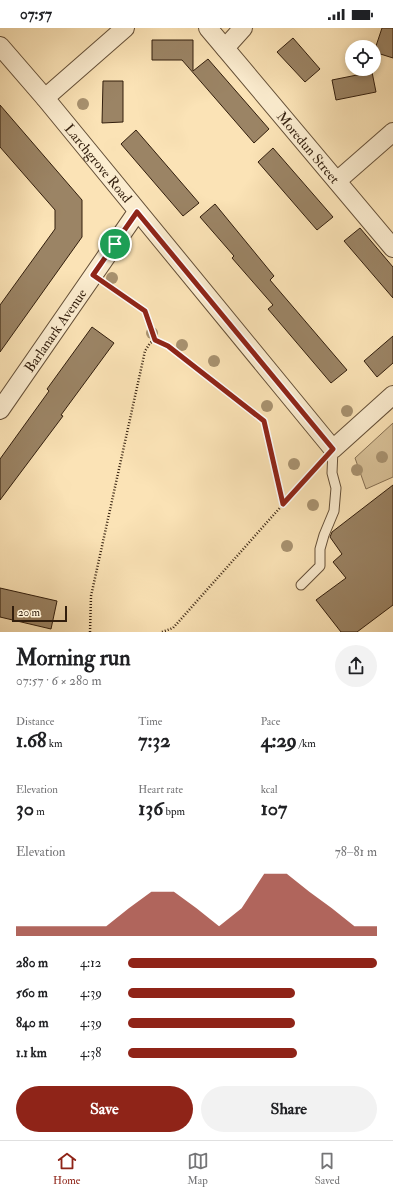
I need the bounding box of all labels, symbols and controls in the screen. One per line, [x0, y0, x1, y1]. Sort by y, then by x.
text: 07:57 [20, 5, 52, 24]
map controls [345, 40, 381, 76]
button: locate [345, 40, 381, 76]
street label: Moredun Street [273, 108, 344, 187]
street label: Larchgrove Road [61, 120, 136, 206]
pin [98, 227, 132, 261]
icon: arrive [104, 233, 126, 255]
street label: Barlanark Avenue [20, 285, 90, 375]
scale bar [12, 604, 67, 623]
text: 20 m [18, 606, 40, 619]
text: Morning run [16, 644, 131, 672]
button: share [335, 645, 377, 687]
text: 07:57 · 6 × 280 m [16, 673, 101, 689]
text: Distance [16, 715, 54, 728]
text: Time [138, 715, 162, 728]
text: Pace [261, 715, 280, 728]
text: 1.68 [16, 728, 47, 753]
text: 7:32 [138, 728, 170, 753]
text: 4:29 [261, 728, 297, 753]
text: km [47, 737, 63, 750]
text: /km [297, 737, 316, 750]
text: Elevation [16, 783, 58, 796]
text: Heart rate [138, 783, 183, 796]
text: kcal [261, 783, 278, 796]
text: 30 [16, 796, 34, 821]
text: 136 [138, 796, 163, 821]
text: 107 [261, 796, 287, 821]
text: m [34, 805, 45, 818]
text: bpm [163, 805, 185, 818]
text: Elevation [16, 844, 66, 860]
text: 78–81 m [335, 844, 377, 860]
text: 280 m [16, 955, 48, 971]
text: 4:12 [80, 955, 101, 971]
text: 560 m [16, 985, 48, 1001]
text: 4:39 [80, 985, 102, 1001]
text: 840 m [16, 1015, 49, 1031]
text: 4:39 [80, 1015, 102, 1031]
text: 1.1 km [16, 1045, 47, 1061]
text: 4:38 [80, 1045, 101, 1061]
button: Save [16, 1086, 193, 1132]
button: Share [201, 1086, 377, 1132]
tab: Home [53, 1150, 80, 1187]
tab: Map [187, 1150, 209, 1187]
tab: Saved [315, 1150, 340, 1187]

